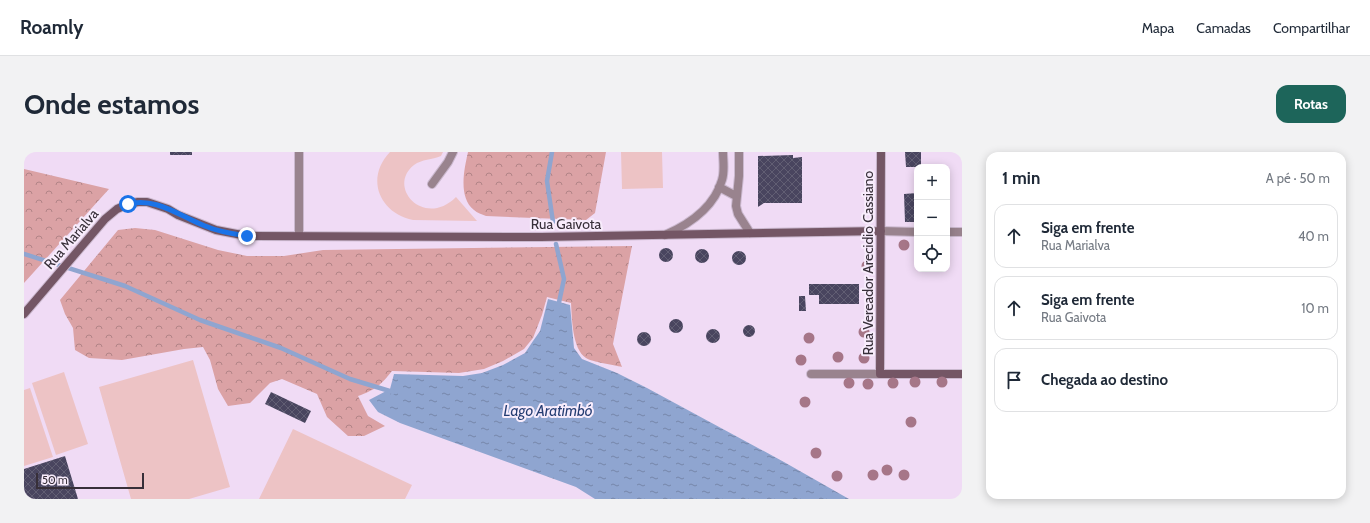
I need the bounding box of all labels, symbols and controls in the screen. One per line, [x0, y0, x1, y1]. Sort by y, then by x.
text: Roamly [20, 16, 83, 39]
text: Mapa [1142, 19, 1174, 37]
text: Camadas [1196, 19, 1251, 37]
text: Compartilhar [1273, 19, 1350, 37]
button: Rotas [1276, 85, 1346, 123]
text: Onde estamos [24, 87, 199, 121]
map controls [914, 164, 950, 272]
button: + [914, 164, 950, 200]
text: 1 min [1002, 168, 1040, 188]
street label: Rua Vereador Arecidio Cassiano [859, 170, 877, 355]
text: A pé · 50 m [1266, 170, 1330, 186]
route start [119, 195, 137, 213]
button: − [914, 200, 950, 236]
street label: Rua Marialva [40, 205, 102, 273]
street label: Rua Gaivota [531, 215, 601, 233]
text: Siga em frente [1041, 219, 1134, 237]
icon: ahead [1003, 225, 1025, 247]
route end [238, 227, 256, 245]
text: 40 m [1298, 228, 1329, 244]
button: locate [914, 236, 950, 272]
text: Rua Marialva [1041, 237, 1110, 253]
text: Siga em frente [1041, 291, 1134, 309]
icon: ahead [1003, 297, 1025, 319]
text: 10 m [1301, 300, 1329, 316]
text: Rua Gaivota [1041, 309, 1106, 325]
icon: arrive [1003, 369, 1025, 391]
text: Chegada ao destino [1041, 371, 1168, 389]
water label: Lago Aratimbó [503, 402, 593, 420]
scale bar [36, 471, 144, 490]
text: 50 m [42, 473, 68, 487]

